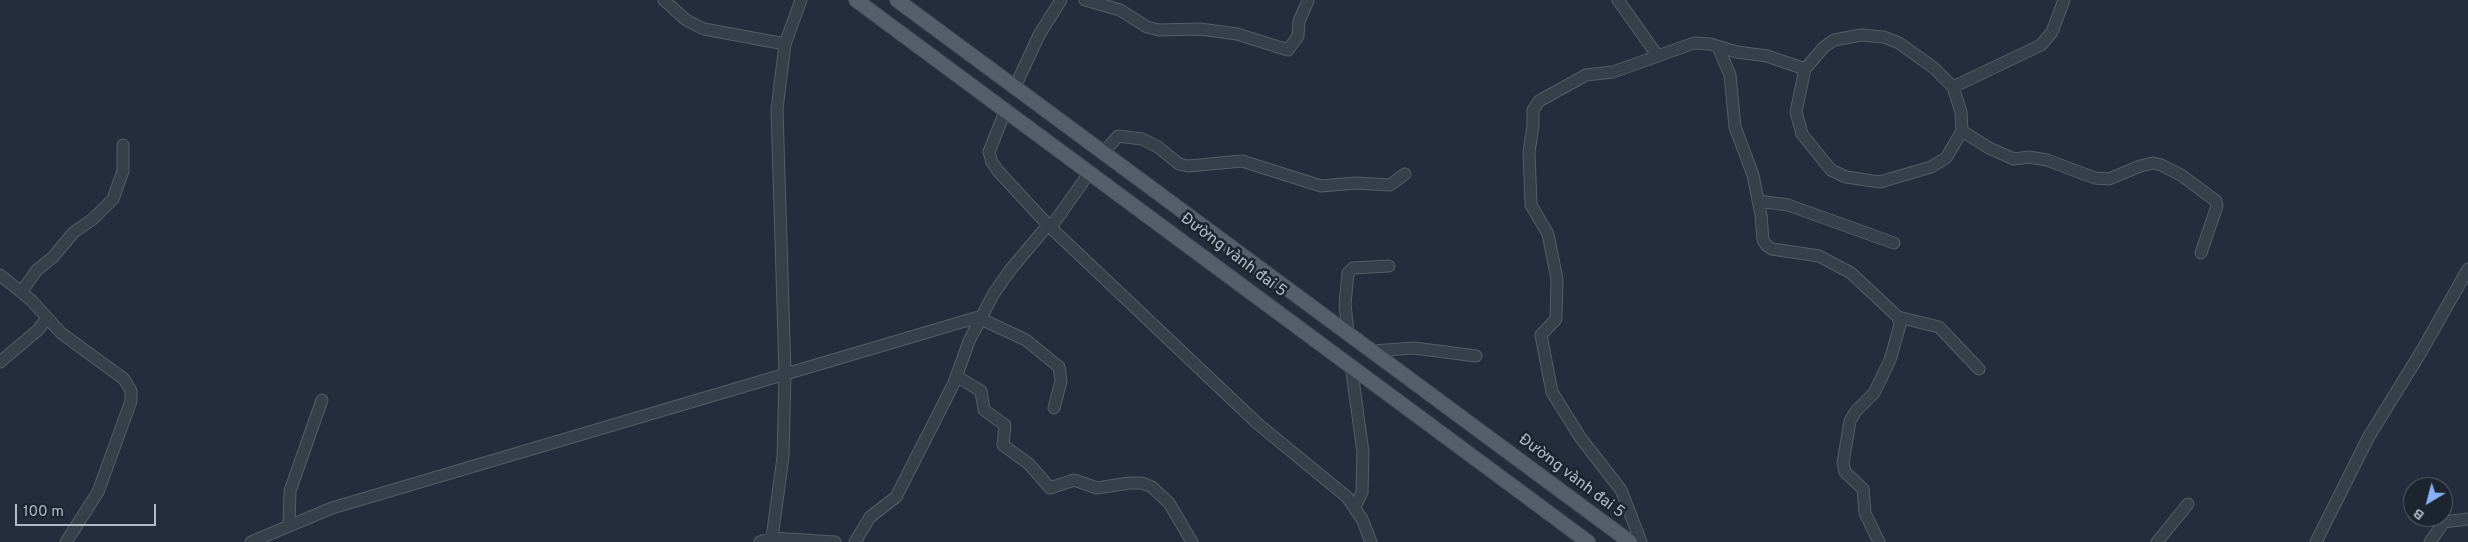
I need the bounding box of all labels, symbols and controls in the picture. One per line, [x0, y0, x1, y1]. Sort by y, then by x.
street label: Đường vành đai 5 [1176, 210, 1290, 302]
street label: Đường vành đai 5 [1514, 431, 1628, 523]
north arrow [2403, 477, 2453, 527]
scale bar [18, 494, 159, 526]
text: 100 m [23, 503, 64, 522]
text: B [2410, 504, 2428, 523]

